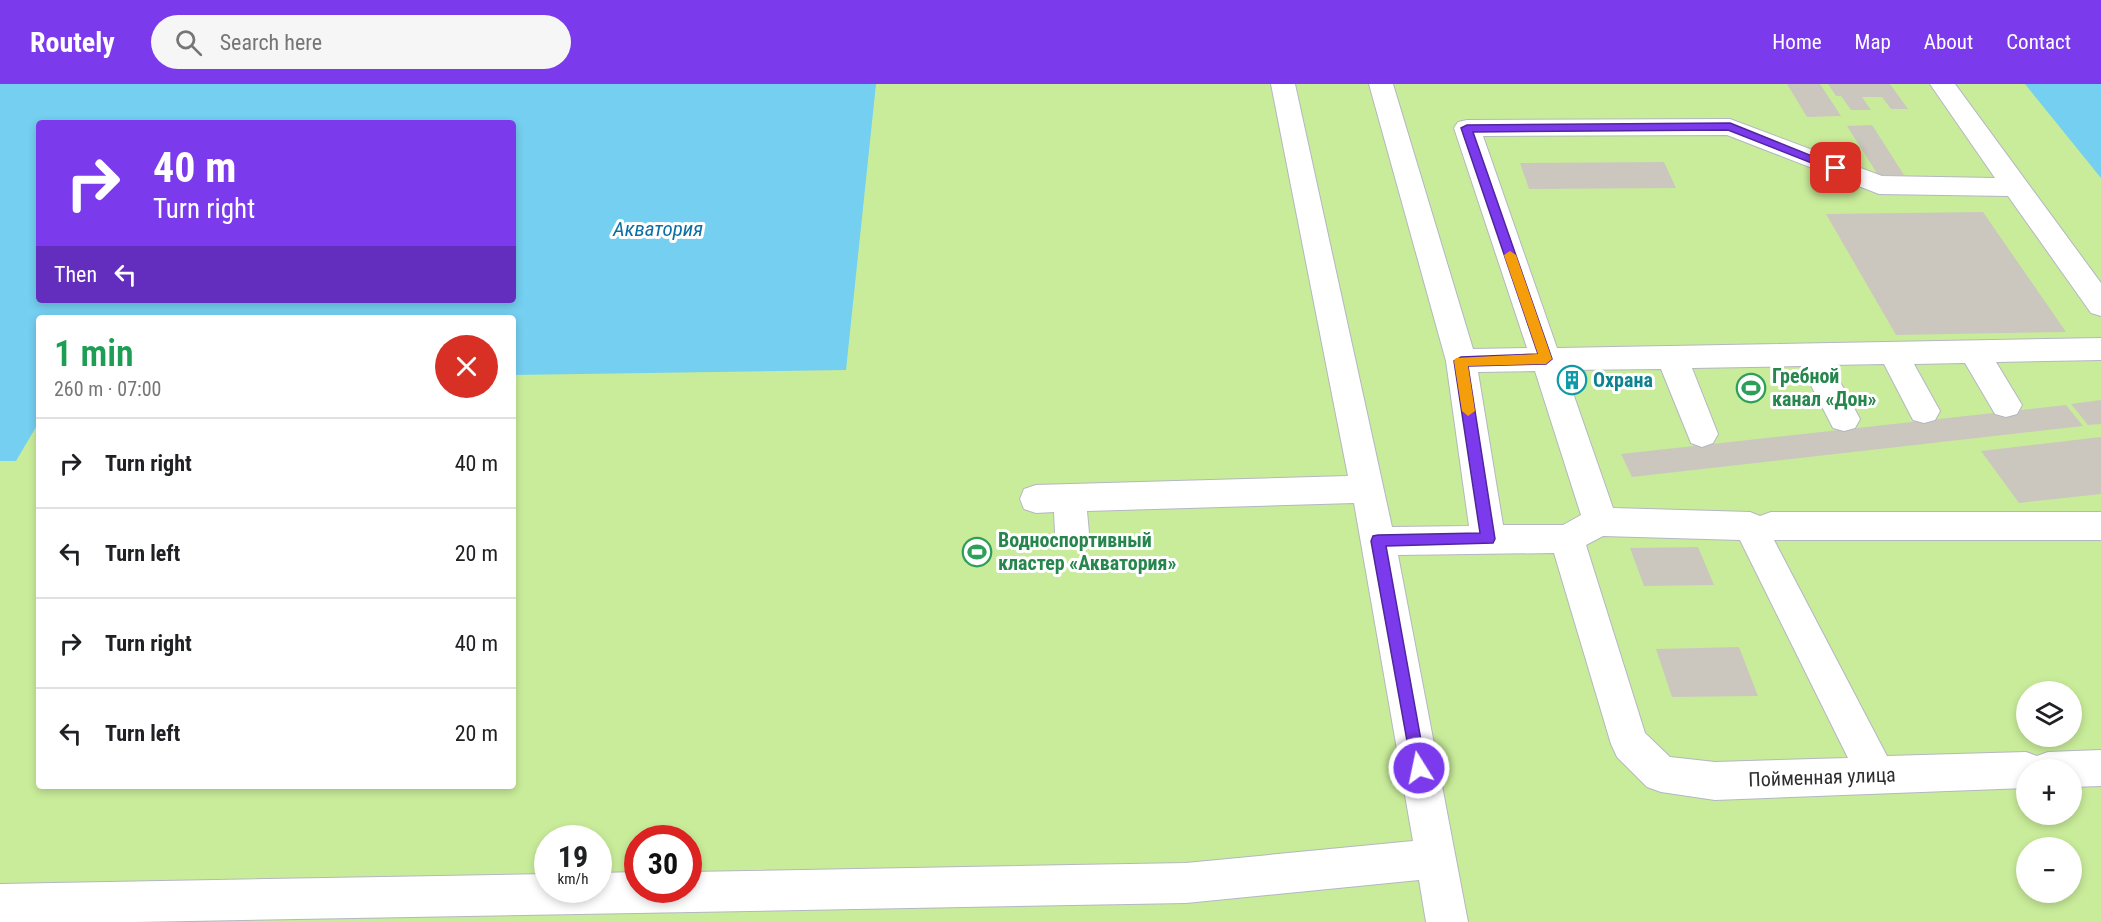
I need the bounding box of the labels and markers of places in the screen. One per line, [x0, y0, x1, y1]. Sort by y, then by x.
pin [1810, 142, 1861, 193]
building icon: Охрана [1556, 364, 1588, 396]
place label: Гребной канал «Дон» [1772, 364, 1877, 411]
place label: Охрана [1593, 368, 1653, 392]
sports icon: Гребной канал «Дон» [1735, 372, 1767, 404]
place label: Водноспортивный кластер «Акватория» [998, 528, 1176, 575]
sports icon: Водноспортивный кластер «Акватория» [961, 536, 993, 568]

